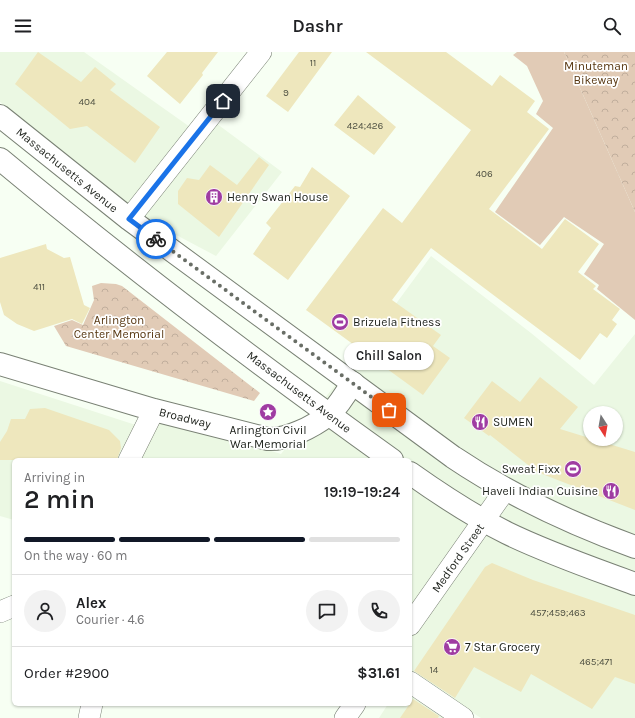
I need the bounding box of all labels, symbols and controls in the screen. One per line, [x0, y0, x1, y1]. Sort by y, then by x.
icon: menu [12, 15, 34, 37]
text: Dashr [292, 15, 343, 37]
icon: search [601, 15, 623, 37]
house number: 11 [310, 57, 316, 69]
park label: Minuteman Bikeway [564, 59, 628, 87]
pin [206, 84, 240, 118]
house number: 9 [283, 87, 289, 99]
icon: home [212, 90, 234, 112]
house number: 404 [78, 96, 96, 108]
house number: 424;426 [347, 120, 384, 132]
street label: Massachusetts Avenue [13, 125, 121, 215]
house number: 406 [475, 168, 493, 180]
building icon: Henry Swan House [204, 187, 224, 207]
place label: Henry Swan House [227, 190, 328, 204]
courier [136, 219, 176, 259]
icon: bike [145, 228, 167, 250]
house number: 411 [33, 281, 45, 293]
sports icon: Brizuela Fitness [330, 312, 350, 332]
park label: Arlington Center Memorial [74, 313, 164, 341]
place label: Brizuela Fitness [353, 315, 441, 329]
callout: Chill Salon [344, 342, 434, 370]
street label: Massachusetts Avenue [244, 348, 354, 436]
text: Chill Salon [356, 348, 422, 363]
pin [372, 393, 406, 427]
icon: bag [378, 399, 400, 421]
place icon: Arlington Civil War Memorial [258, 402, 278, 422]
street label: Broadway [158, 405, 213, 431]
north arrow [583, 406, 623, 446]
map controls [583, 406, 623, 446]
restaurant icon: SUMEN [470, 412, 490, 432]
place label: SUMEN [493, 415, 533, 429]
place label: Arlington Civil War Memorial [229, 423, 307, 451]
sports icon: Sweat Fixx [563, 459, 583, 479]
place label: Sweat Fixx [502, 462, 560, 476]
text: Arriving in [24, 470, 85, 485]
restaurant icon: Haveli Indian Cuisine [601, 481, 621, 501]
text: 19:19–19:24 [324, 483, 400, 501]
text: 2 min [24, 484, 95, 515]
place label: Haveli Indian Cuisine [482, 484, 598, 498]
street label: Medford Street [429, 520, 487, 595]
text: On the way · 60 m [24, 548, 127, 563]
button: person [24, 590, 66, 632]
button: chat [306, 590, 348, 632]
button: phone [358, 590, 400, 632]
text: Alex [76, 594, 106, 612]
house number: 457;459;463 [530, 607, 586, 619]
text: Courier · 4.6 [76, 612, 144, 627]
supermarket icon: 7 Star Grocery [442, 637, 462, 657]
place label: 7 Star Grocery [465, 640, 540, 654]
house number: 465;471 [579, 656, 613, 668]
text: Order #2900 [24, 664, 109, 682]
text: $31.61 [357, 664, 400, 682]
house number: 14 [430, 664, 439, 676]

